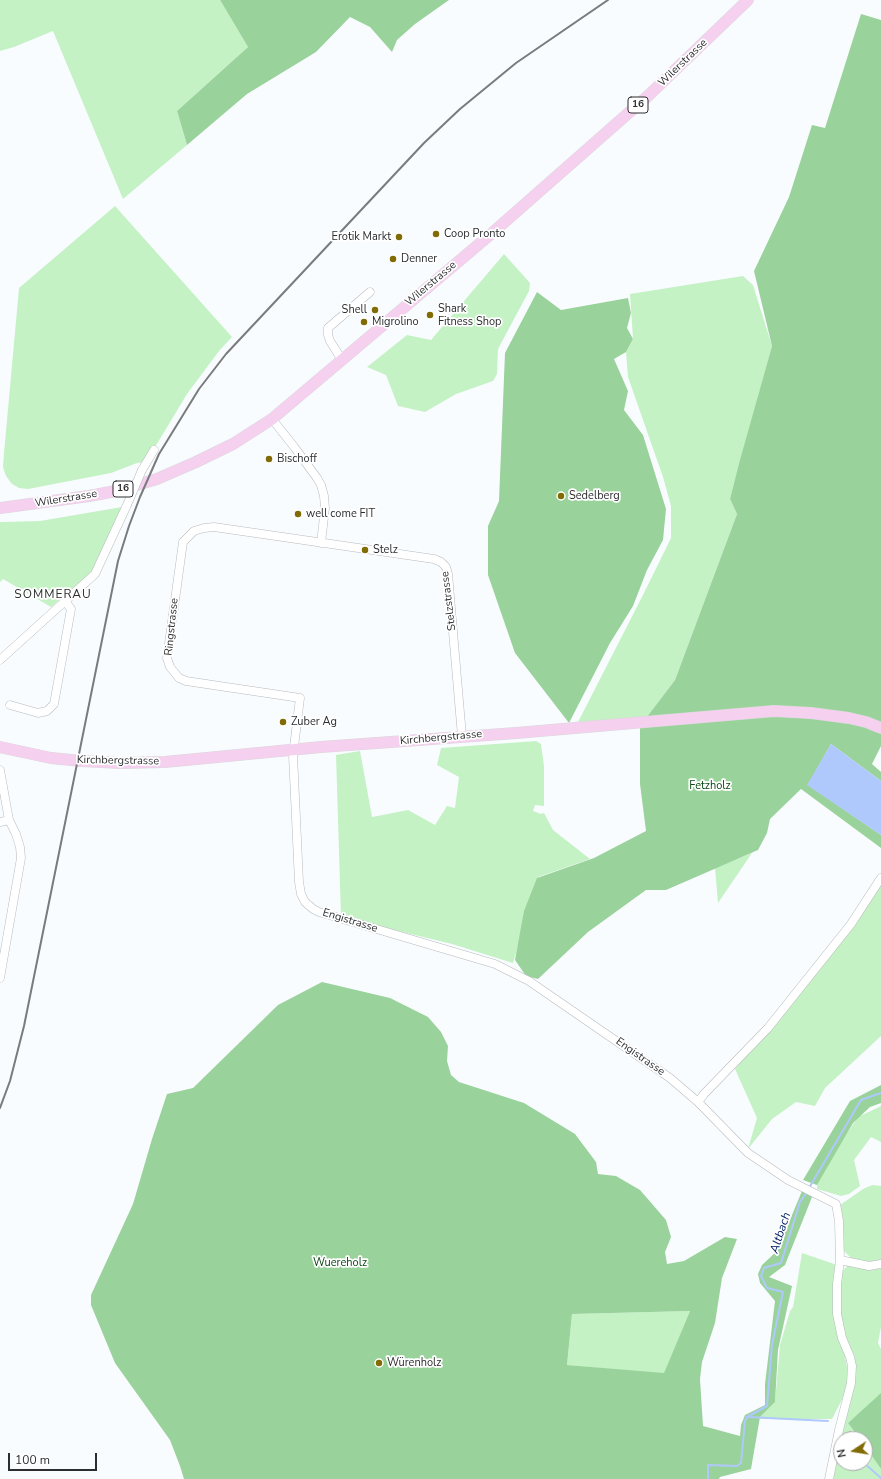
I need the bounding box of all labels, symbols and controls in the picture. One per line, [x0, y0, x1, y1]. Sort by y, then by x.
street label: Wilerstrasse [656, 36, 710, 90]
road number: 16 [628, 97, 648, 113]
place label: Coop Pronto [444, 227, 505, 241]
marker: Coop Pronto [431, 229, 441, 239]
place label: Erotik Markt [332, 230, 391, 244]
marker: Erotik Markt [394, 232, 404, 242]
place label: Denner [401, 252, 437, 266]
marker: Denner [388, 254, 398, 264]
street label: Wilerstrasse [403, 259, 459, 309]
place label: Shark Fitness Shop [438, 302, 501, 328]
place label: Shell [342, 303, 367, 317]
marker: Shell [370, 305, 380, 315]
marker: Shark Fitness Shop [425, 310, 435, 320]
place label: Migrolino [372, 315, 419, 329]
marker: Migrolino [359, 317, 369, 327]
place label: Bischoff [277, 452, 317, 466]
marker: Bischoff [264, 454, 274, 464]
road number: 16 [113, 481, 133, 497]
street label: Wilerstrasse [34, 488, 98, 510]
place label: Sedelberg [569, 489, 620, 503]
marker: Sedelberg [556, 491, 566, 501]
place label: well come FIT [306, 507, 375, 521]
marker: well come FIT [293, 509, 303, 519]
place label: Stelz [373, 543, 398, 557]
marker: Stelz [360, 545, 370, 555]
street label: Stelzstrasse [439, 570, 459, 632]
district label: SOMMERAU [14, 588, 92, 602]
street label: Ringstrasse [162, 598, 182, 656]
place label: Zuber Ag [291, 715, 337, 729]
marker: Zuber Ag [278, 717, 288, 727]
street label: Kirchbergstrasse [399, 728, 483, 748]
street label: Kirchbergstrasse [77, 754, 159, 768]
park label: Fetzholz [689, 779, 731, 793]
street label: Engistrasse [321, 906, 379, 936]
street label: Engistrasse [613, 1035, 667, 1079]
water label: Altbach [768, 1211, 794, 1255]
park label: Wuereholz [313, 1256, 367, 1270]
place label: Würenholz [387, 1356, 441, 1370]
marker: Würenholz [374, 1358, 384, 1368]
north arrow [833, 1431, 873, 1471]
scale bar [10, 1445, 99, 1471]
text: N [834, 1448, 850, 1459]
text: 100 m [15, 1452, 50, 1468]

